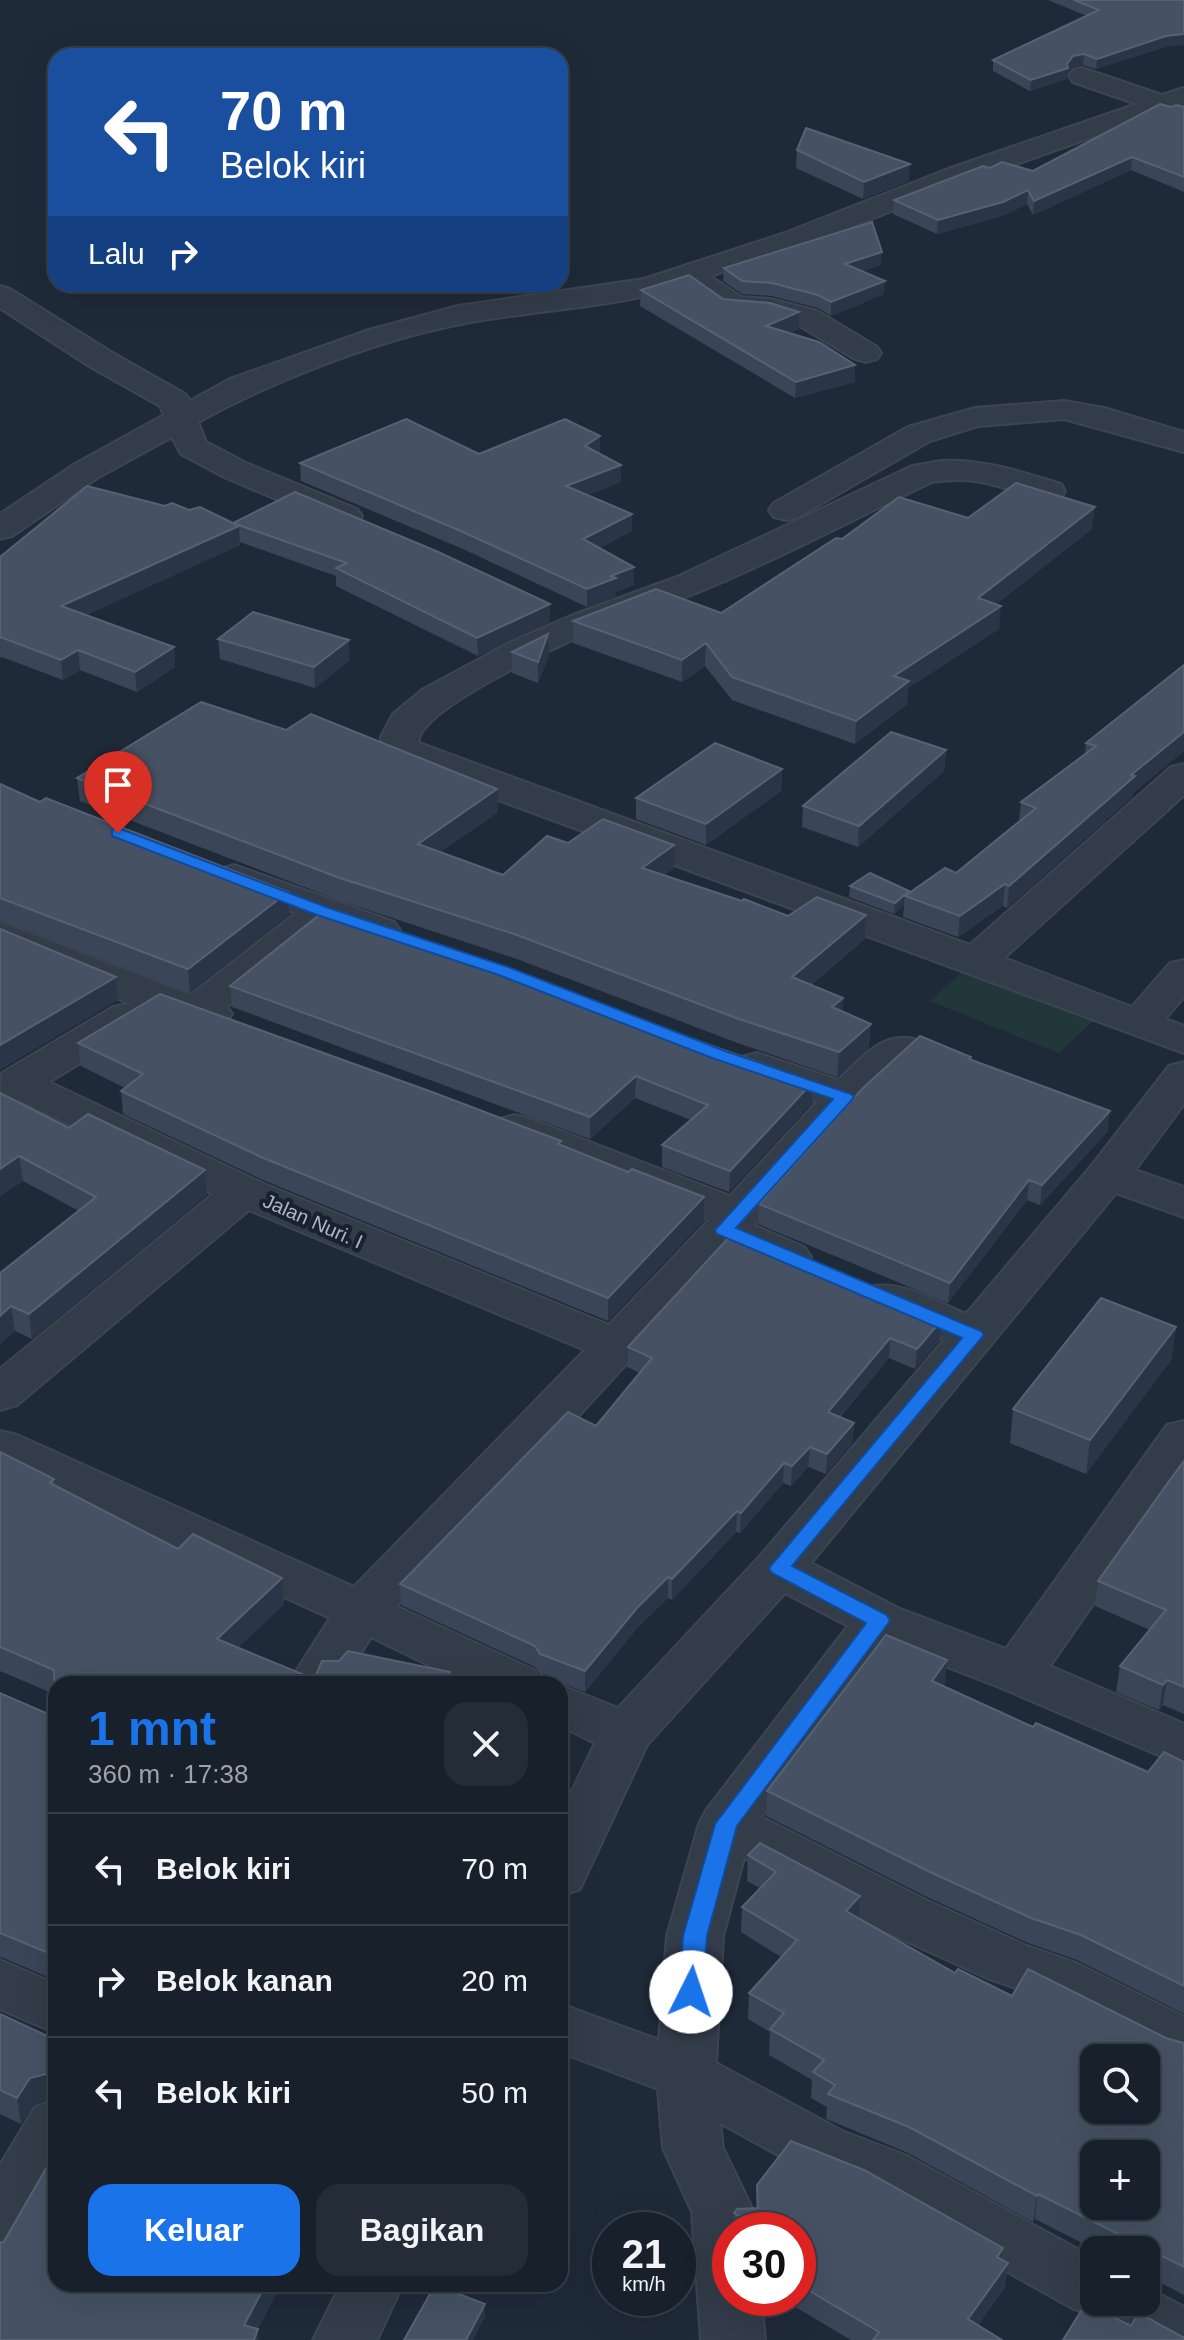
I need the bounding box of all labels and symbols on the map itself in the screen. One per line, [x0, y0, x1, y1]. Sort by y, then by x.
pin [84, 751, 152, 833]
street label: Jalan Nuri. I [260, 1189, 366, 1253]
position arrow [649, 1950, 733, 2034]
speed limit sign: 30 [712, 2212, 816, 2316]

